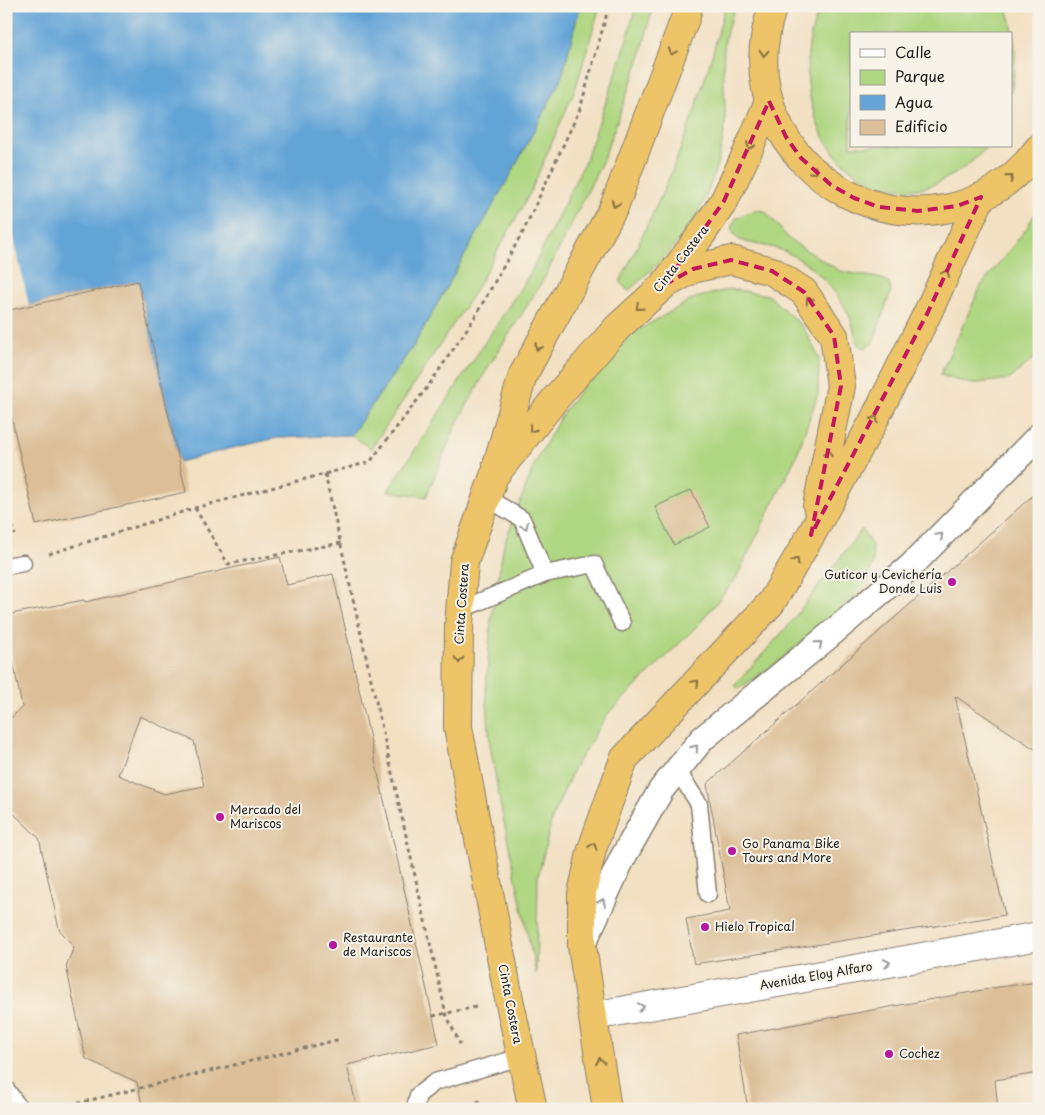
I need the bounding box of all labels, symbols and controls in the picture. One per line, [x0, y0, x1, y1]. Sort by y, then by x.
legend [850, 32, 1012, 148]
text: Calle [895, 40, 932, 63]
one-way arrow [668, 47, 678, 56]
one-way arrow [759, 50, 769, 58]
text: Parque [895, 64, 945, 87]
text: Agua [895, 90, 933, 113]
text: Edificio [895, 114, 948, 137]
one-way arrow [746, 141, 757, 150]
one-way arrow [808, 165, 817, 174]
one-way arrow [1005, 174, 1014, 183]
one-way arrow [610, 199, 621, 208]
street label: Cinta Costera [648, 221, 713, 296]
one-way arrow [940, 269, 950, 278]
one-way arrow [806, 296, 815, 306]
one-way arrow [636, 301, 645, 310]
one-way arrow [534, 342, 544, 351]
one-way arrow [869, 415, 879, 424]
one-way arrow [529, 423, 537, 432]
one-way arrow [822, 448, 833, 457]
one-way arrow [519, 521, 529, 530]
one-way arrow [934, 533, 943, 542]
one-way arrow [789, 558, 799, 567]
street label: Cinta Costera [449, 562, 473, 645]
place label: Guticor y Cevichería Donde Luis [824, 565, 943, 597]
marker: Guticor y Cevichería Donde Luis [946, 576, 958, 588]
one-way arrow [813, 642, 822, 650]
one-way arrow [453, 656, 464, 664]
one-way arrow [690, 679, 699, 688]
one-way arrow [689, 745, 697, 754]
place label: Mercado del Mariscos [230, 800, 301, 832]
marker: Mercado del Mariscos [214, 811, 226, 823]
place label: Go Panama Bike Tours and More [742, 834, 840, 866]
one-way arrow [588, 842, 598, 851]
marker: Go Panama Bike Tours and More [726, 845, 738, 857]
one-way arrow [596, 898, 607, 907]
place label: Hielo Tropical [715, 917, 795, 935]
marker: Hielo Tropical [699, 921, 711, 933]
place label: Restaurante de Mariscos [343, 928, 414, 960]
marker: Restaurante de Mariscos [327, 939, 339, 951]
street label: Avenida Eloy Alfaro [758, 956, 874, 994]
one-way arrow [882, 959, 891, 969]
street label: Cinta Costera [494, 962, 528, 1046]
one-way arrow [636, 1002, 645, 1013]
place label: Cochez [899, 1044, 940, 1062]
marker: Cochez [883, 1048, 895, 1060]
one-way arrow [595, 1056, 605, 1065]

